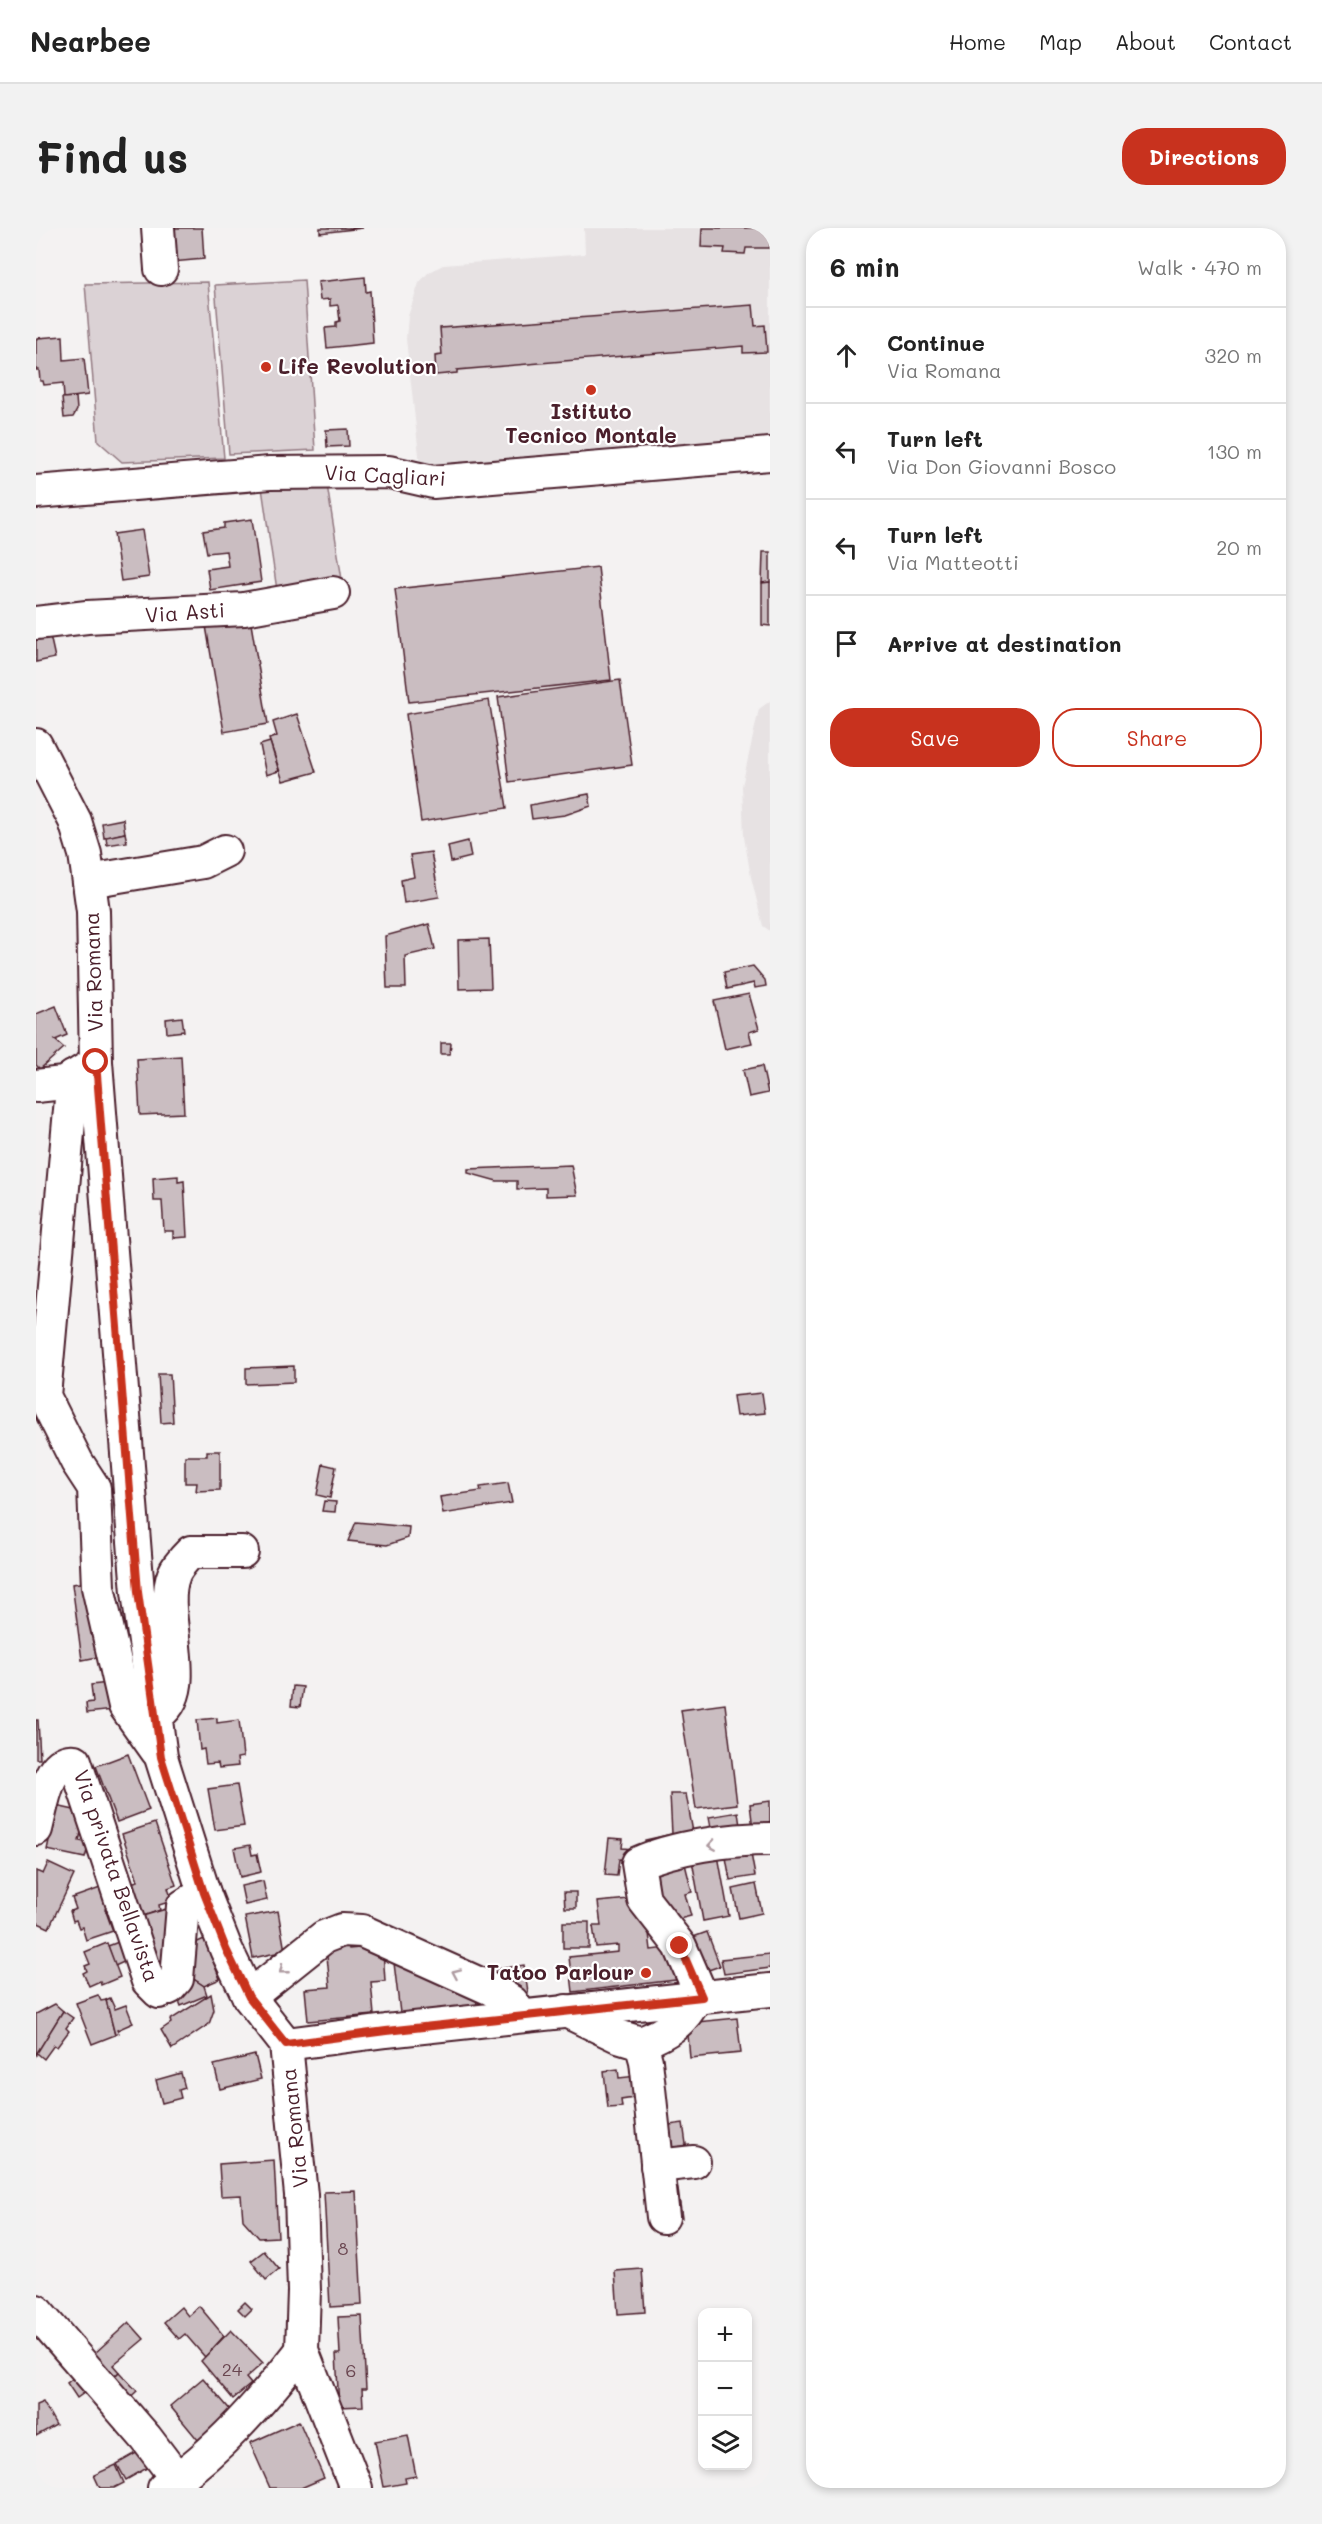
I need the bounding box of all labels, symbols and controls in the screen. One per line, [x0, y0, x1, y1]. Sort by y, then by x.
text: Nearbee [30, 23, 151, 59]
text: Home [949, 28, 1006, 55]
text: Map [1039, 28, 1082, 55]
text: About [1115, 28, 1176, 55]
text: Contact [1209, 28, 1292, 55]
button: Directions [1122, 128, 1286, 185]
text: Find us [36, 129, 188, 184]
text: 6 min [830, 250, 899, 284]
text: Walk · 470 m [1137, 254, 1262, 280]
text: Continue [887, 328, 985, 357]
icon: ahead [830, 339, 863, 372]
text: 320 m [1204, 342, 1262, 368]
place label: Life Revolution [278, 352, 436, 379]
text: Via Romana [887, 357, 1001, 383]
marker: Life Revolution [259, 360, 273, 374]
marker: Istituto Tecnico Montale [584, 383, 598, 397]
place label: Istituto Tecnico Montale [505, 397, 677, 448]
text: Turn left [887, 424, 983, 453]
icon: left [830, 435, 863, 468]
text: 130 m [1207, 438, 1262, 464]
text: Via Don Giovanni Bosco [887, 453, 1116, 479]
street label: Via Cagliari [324, 458, 447, 491]
text: Turn left [887, 520, 983, 549]
icon: left [830, 531, 863, 564]
text: 20 m [1216, 534, 1262, 560]
text: Via Matteotti [887, 549, 1019, 575]
street label: Via Asti [144, 595, 226, 628]
icon: arrive [830, 627, 863, 660]
text: Arrive at destination [887, 629, 1122, 658]
button: Save [830, 708, 1040, 767]
button: Share [1052, 708, 1262, 767]
street label: Via Romana [77, 912, 108, 1033]
route start [82, 1048, 108, 1074]
street label: Via privata Bellavista [68, 1766, 166, 1985]
one-way arrow [707, 1839, 717, 1851]
route end [666, 1932, 692, 1958]
place label: Tatoo Parlour [487, 1958, 634, 1985]
one-way arrow [279, 1962, 290, 1973]
marker: Tatoo Parlour [639, 1966, 653, 1980]
one-way arrow [451, 1969, 462, 1981]
street label: Via Romana [274, 2067, 313, 2189]
house number: 8 [338, 2236, 349, 2260]
map controls [698, 2308, 752, 2470]
button: + [698, 2308, 752, 2362]
house number: 24 [222, 2357, 243, 2381]
house number: 6 [346, 2358, 356, 2382]
button: − [698, 2362, 752, 2416]
button: layers [698, 2416, 752, 2470]

